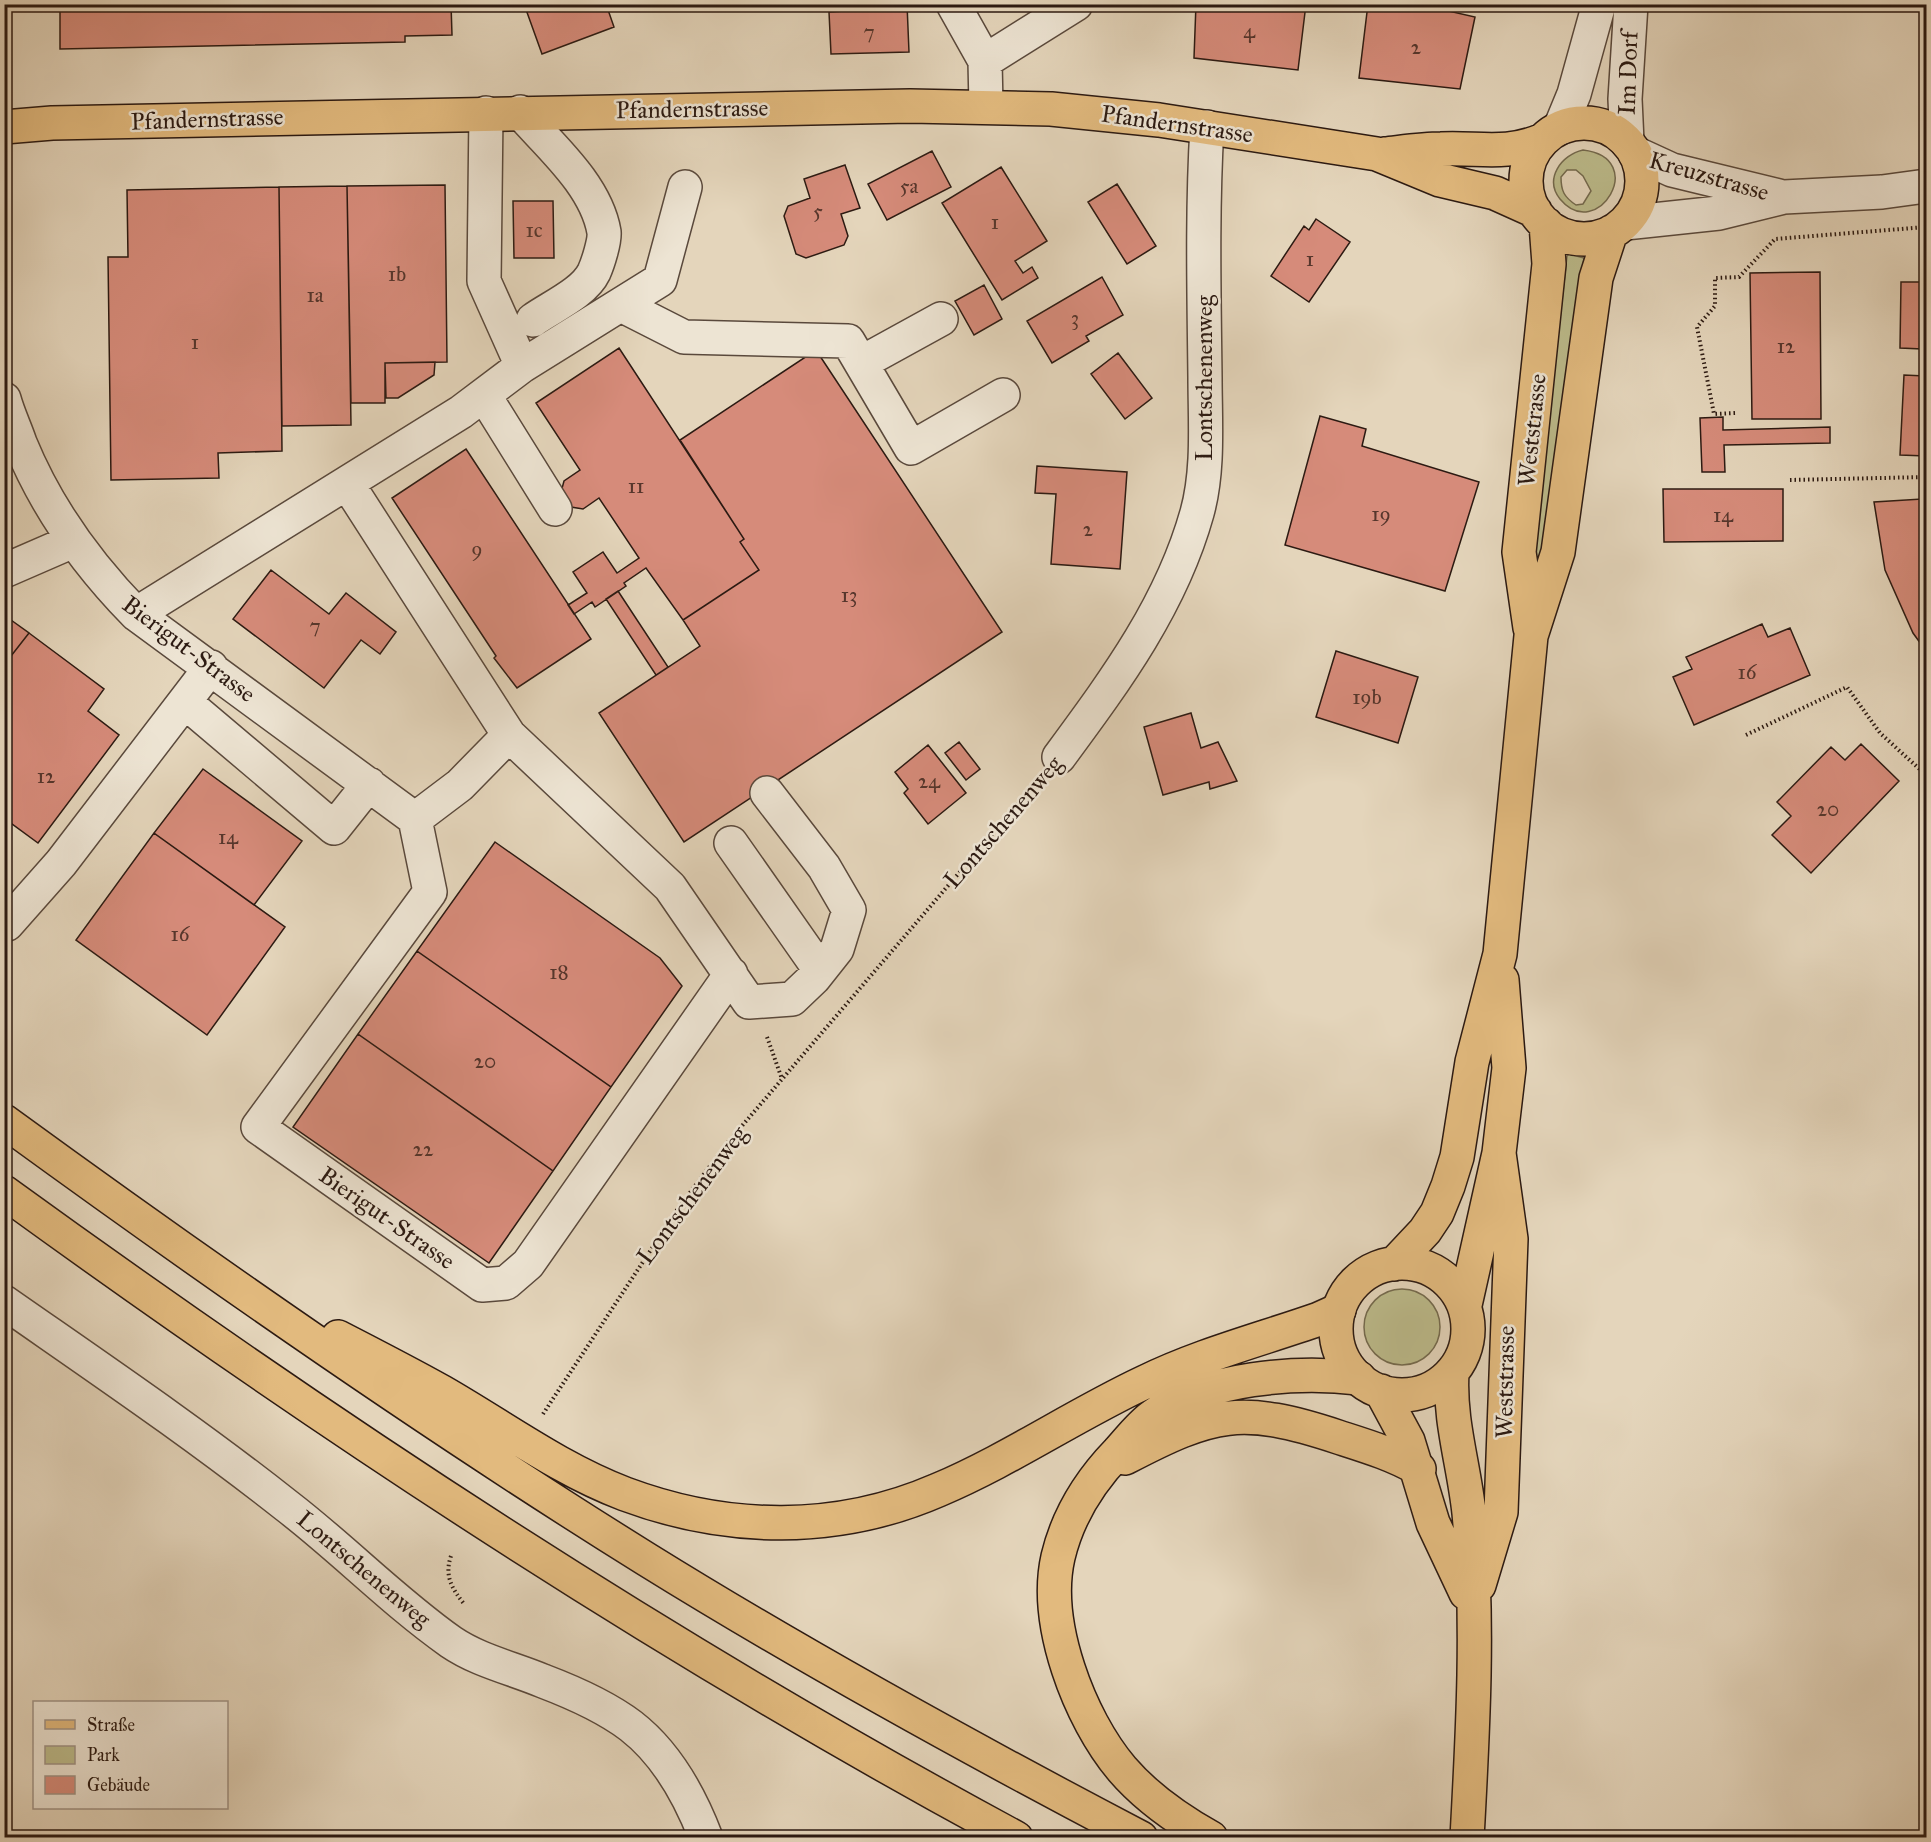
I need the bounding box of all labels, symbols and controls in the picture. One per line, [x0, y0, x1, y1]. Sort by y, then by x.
house number: 4 [1243, 18, 1256, 44]
house number: 7 [863, 19, 875, 45]
street label: Im Dorf [1612, 27, 1645, 115]
house number: 2 [1411, 34, 1422, 60]
street label: Pfandernstrasse [615, 93, 769, 125]
street label: Pfandernstrasse [1099, 99, 1255, 149]
street label: Pfandernstrasse [130, 101, 284, 137]
street label: Kreuzstrasse [1645, 145, 1773, 207]
house number: 5a [900, 173, 918, 199]
house number: 5 [813, 198, 823, 224]
house number: 1 [991, 209, 999, 235]
house number: 1c [525, 217, 543, 243]
house number: 1 [1306, 246, 1314, 272]
house number: 1b [388, 261, 406, 287]
house number: 1a [306, 282, 324, 308]
street label: Lontschenenweg [1189, 294, 1219, 461]
house number: 3 [1071, 305, 1079, 331]
house number: 1 [191, 329, 199, 355]
house number: 12 [1777, 333, 1796, 359]
street label: Weststrasse [1511, 372, 1553, 488]
house number: 11 [628, 473, 644, 499]
house number: 19 [1371, 501, 1391, 527]
house number: 14 [1713, 502, 1734, 528]
house number: 2 [1083, 516, 1094, 542]
house number: 9 [471, 536, 483, 562]
house number: 13 [841, 582, 857, 608]
street label: Bierigut-Strasse [116, 589, 262, 709]
house number: 7 [309, 613, 321, 639]
house number: 16 [1737, 659, 1758, 685]
house number: 19b [1352, 684, 1382, 710]
street label: Lontschenenweg [937, 749, 1069, 894]
house number: 12 [37, 763, 56, 789]
house number: 24 [918, 768, 941, 794]
house number: 20 [1817, 796, 1839, 822]
house number: 14 [218, 824, 239, 850]
house number: 16 [170, 921, 191, 947]
house number: 18 [549, 959, 569, 985]
house number: 20 [474, 1048, 496, 1074]
street label: Lontschenenweg [630, 1119, 754, 1270]
house number: 22 [413, 1136, 434, 1162]
street label: Bierigut-Strasse [313, 1160, 461, 1276]
street label: Weststrasse [1489, 1325, 1521, 1439]
street label: Lontschenenweg [291, 1504, 438, 1634]
legend [33, 1701, 228, 1809]
text: Straße [87, 1714, 135, 1736]
text: Park [87, 1744, 120, 1766]
text: Gebäude [87, 1774, 150, 1796]

